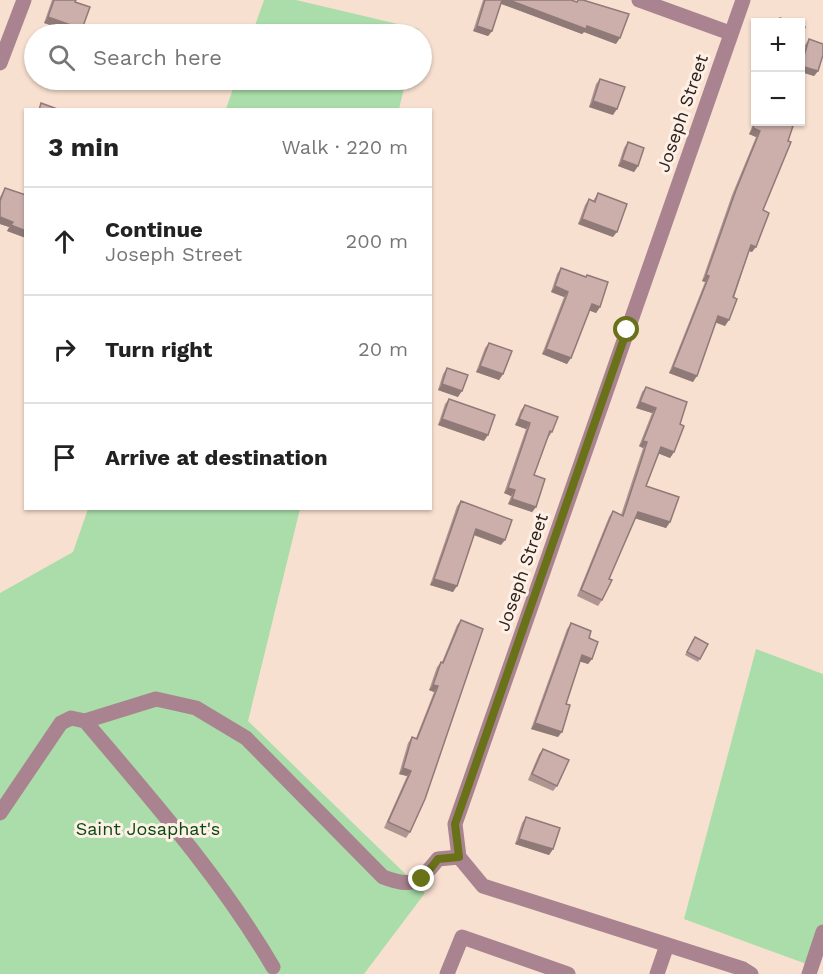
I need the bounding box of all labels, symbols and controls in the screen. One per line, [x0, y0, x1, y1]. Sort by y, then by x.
map controls [751, 18, 805, 126]
button: + [751, 18, 805, 72]
search box [24, 24, 432, 90]
icon: search [45, 41, 78, 74]
text: Search here [93, 45, 222, 70]
street label: Joseph Street [652, 51, 712, 175]
button: − [751, 72, 805, 126]
text: 3 min [48, 132, 119, 162]
text: Walk · 220 m [281, 135, 408, 159]
text: Continue [105, 217, 203, 242]
icon: ahead [48, 225, 81, 258]
text: 200 m [346, 229, 408, 253]
text: Joseph Street [105, 242, 242, 266]
route start [613, 316, 639, 342]
icon: right [48, 333, 81, 366]
text: Turn right [105, 337, 212, 362]
text: 20 m [358, 337, 408, 361]
icon: arrive [48, 441, 81, 474]
text: Arrive at destination [105, 445, 328, 470]
street label: Joseph Street [492, 510, 552, 634]
park label: Saint Josaphat's [76, 818, 220, 839]
route end [408, 865, 434, 891]

